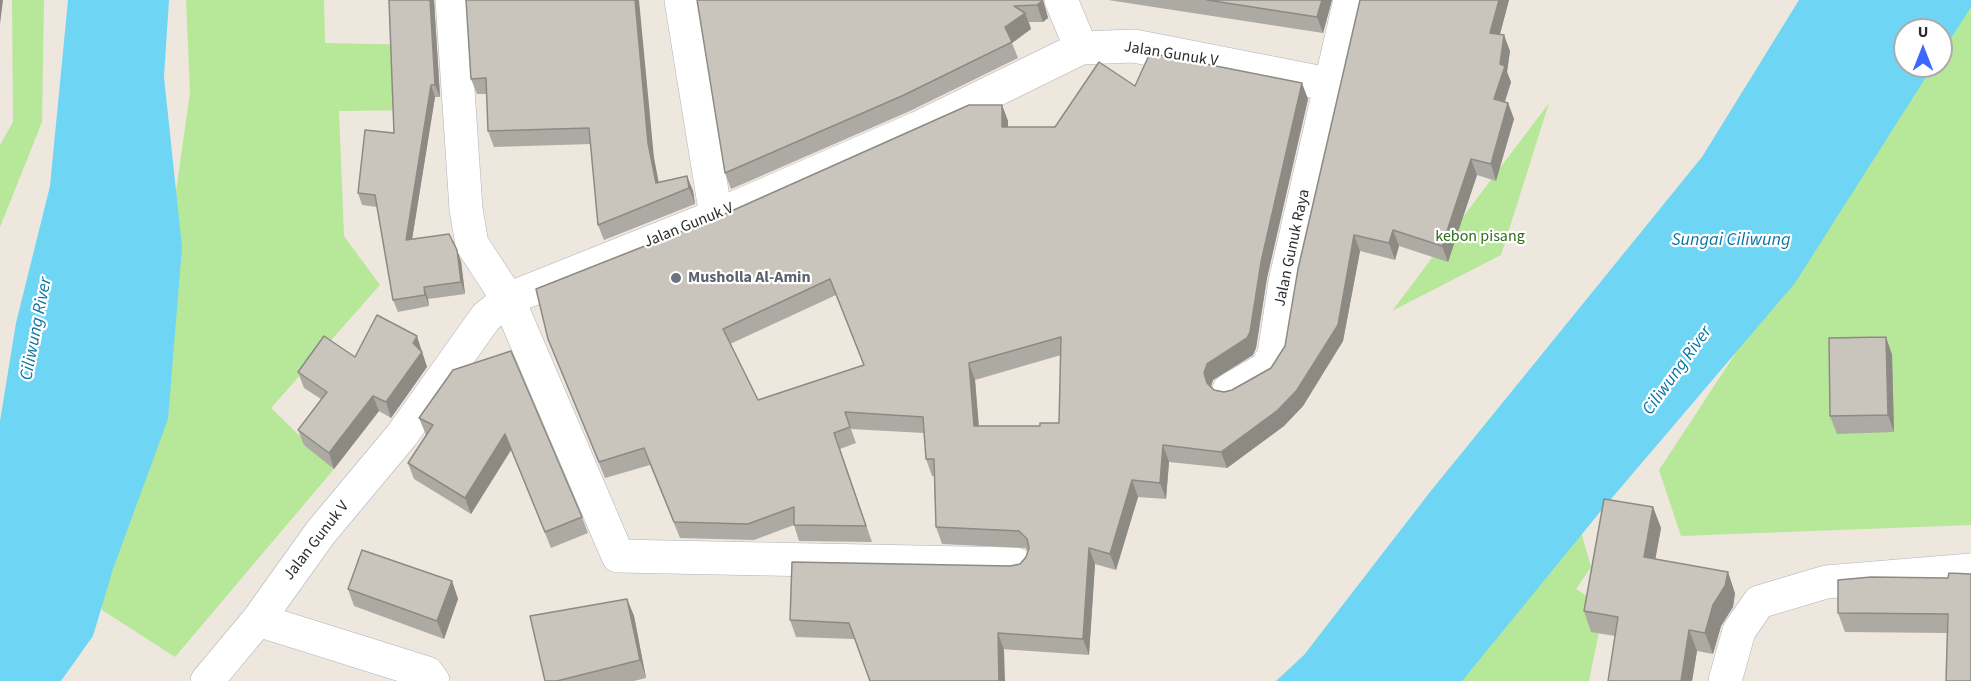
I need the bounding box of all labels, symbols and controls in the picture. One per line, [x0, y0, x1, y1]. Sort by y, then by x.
north arrow [1893, 18, 1953, 78]
text: U [1918, 21, 1928, 43]
street label: Jalan Gunuk V [1122, 38, 1220, 72]
street label: Jalan Gunuk Raya [1271, 188, 1315, 308]
street label: Jalan Gunuk V [641, 199, 737, 253]
park label: kebon pisang [1435, 227, 1525, 247]
water label: Sungai Ciliwung [1671, 230, 1791, 252]
place label: Musholla Al-Amin [688, 268, 811, 288]
marker: Musholla Al-Amin [669, 271, 683, 285]
water label: Ciliwung River [16, 276, 58, 382]
water label: Ciliwung River [1639, 322, 1717, 420]
street label: Jalan Gunuk V [280, 498, 354, 584]

